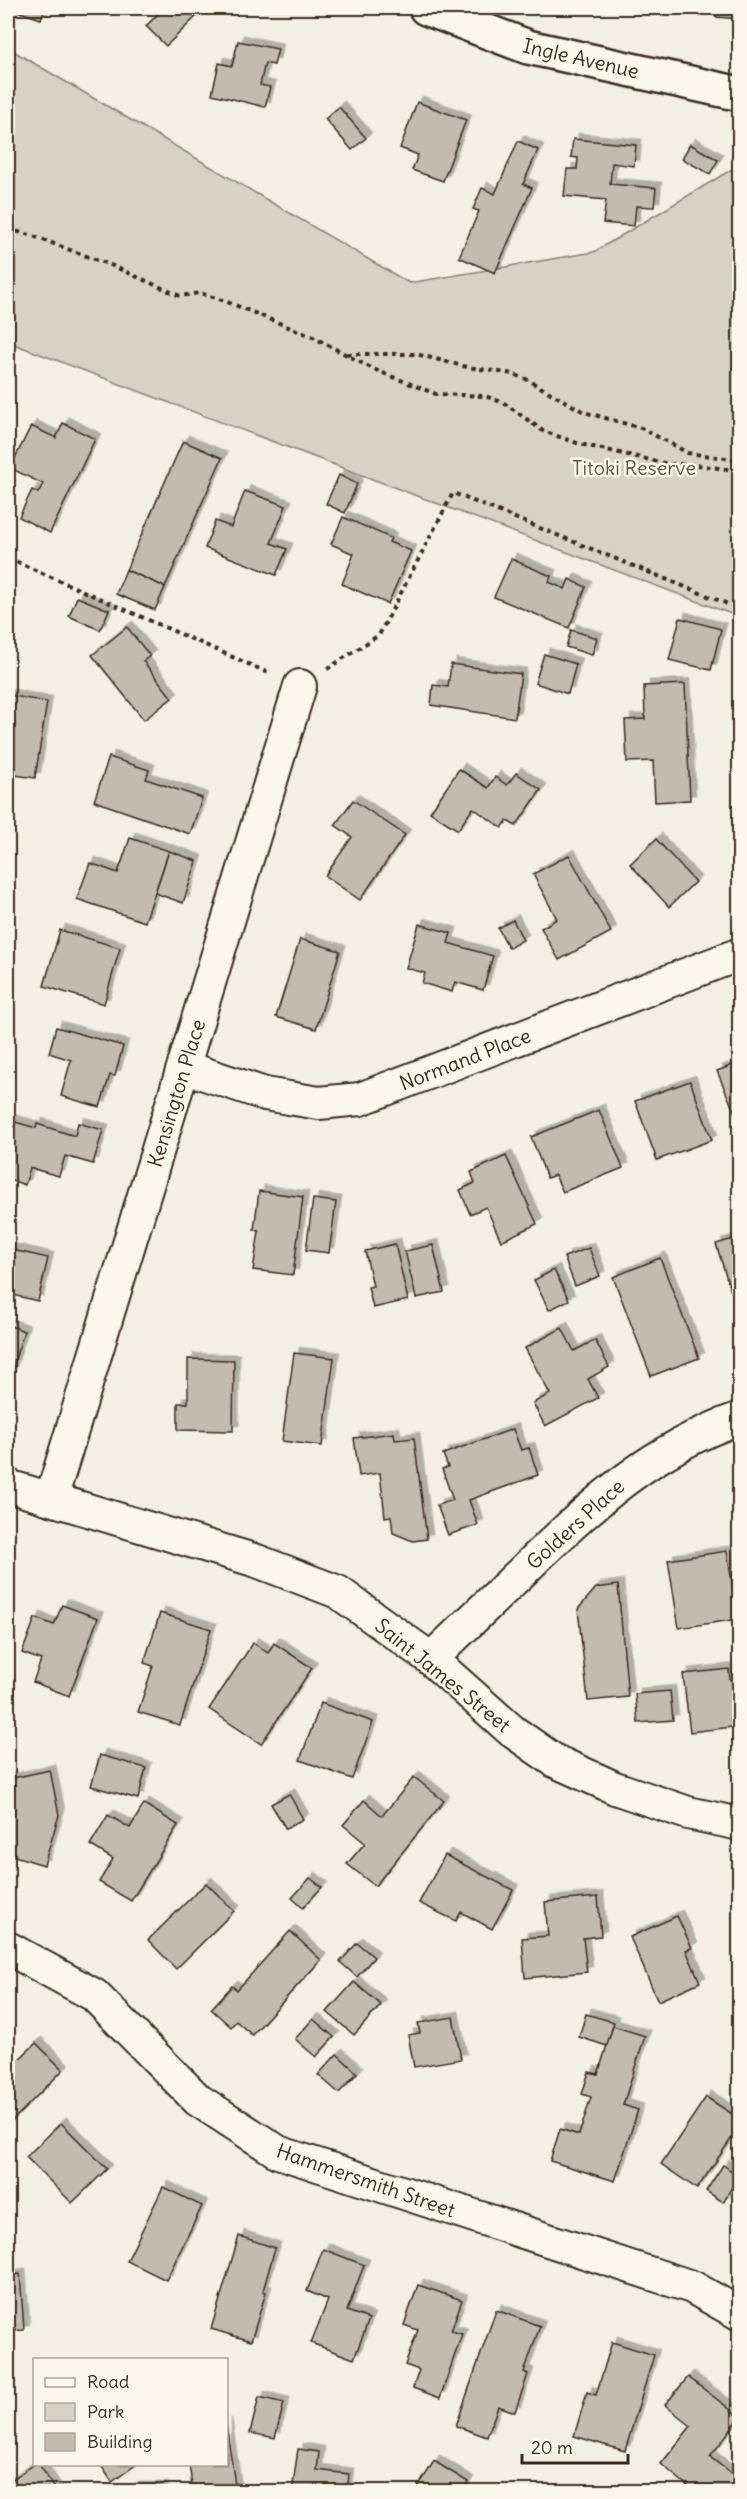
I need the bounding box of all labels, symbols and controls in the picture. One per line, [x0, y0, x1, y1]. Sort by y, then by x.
street label: Ingle Avenue [521, 33, 641, 83]
park label: Titoki Reserve [572, 455, 696, 480]
street label: Kensington Place [142, 1016, 210, 1170]
street label: Normand Place [396, 1023, 534, 1095]
street label: Golders Place [521, 1474, 629, 1574]
street label: Saint James Street [370, 1613, 516, 1737]
street label: Hammersmith Street [273, 2138, 459, 2222]
legend [33, 2358, 228, 2466]
text: Road [87, 2370, 130, 2393]
text: Park [87, 2400, 124, 2423]
scale bar [522, 2427, 628, 2465]
text: Building [87, 2430, 152, 2453]
text: 20 m [531, 2436, 573, 2459]

